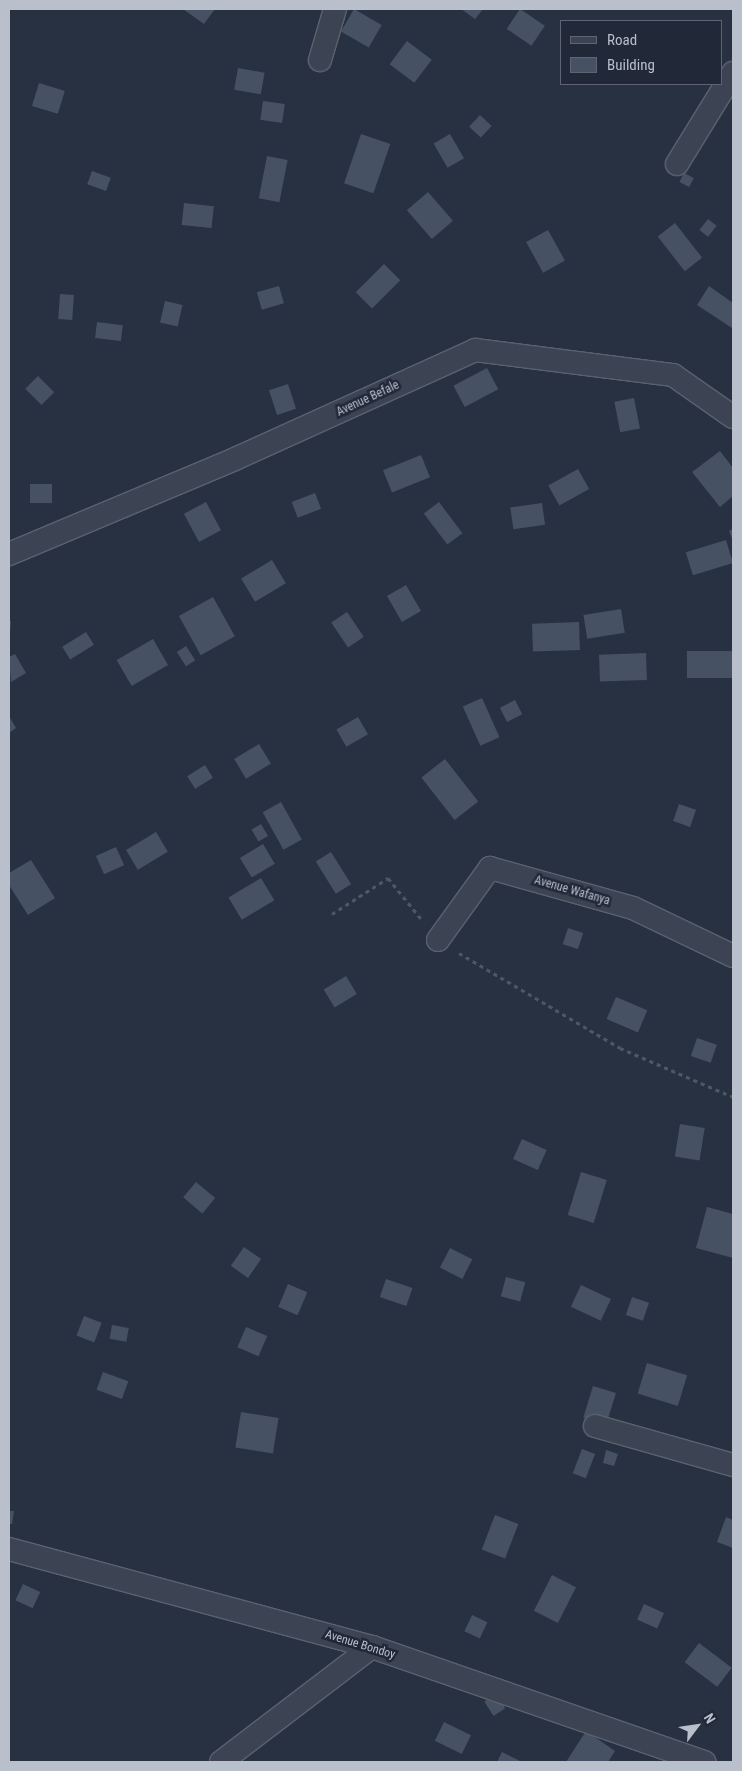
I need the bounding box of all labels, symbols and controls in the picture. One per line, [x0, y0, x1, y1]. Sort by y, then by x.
legend [560, 20, 722, 85]
text: Road [607, 31, 637, 49]
text: Building [607, 56, 655, 74]
street label: Avenue Befale [334, 378, 402, 420]
street label: Avenue Wafanya [533, 873, 611, 909]
street label: Avenue Bondoy [323, 1628, 397, 1662]
north arrow [672, 1701, 722, 1751]
text: N [701, 1710, 719, 1726]

